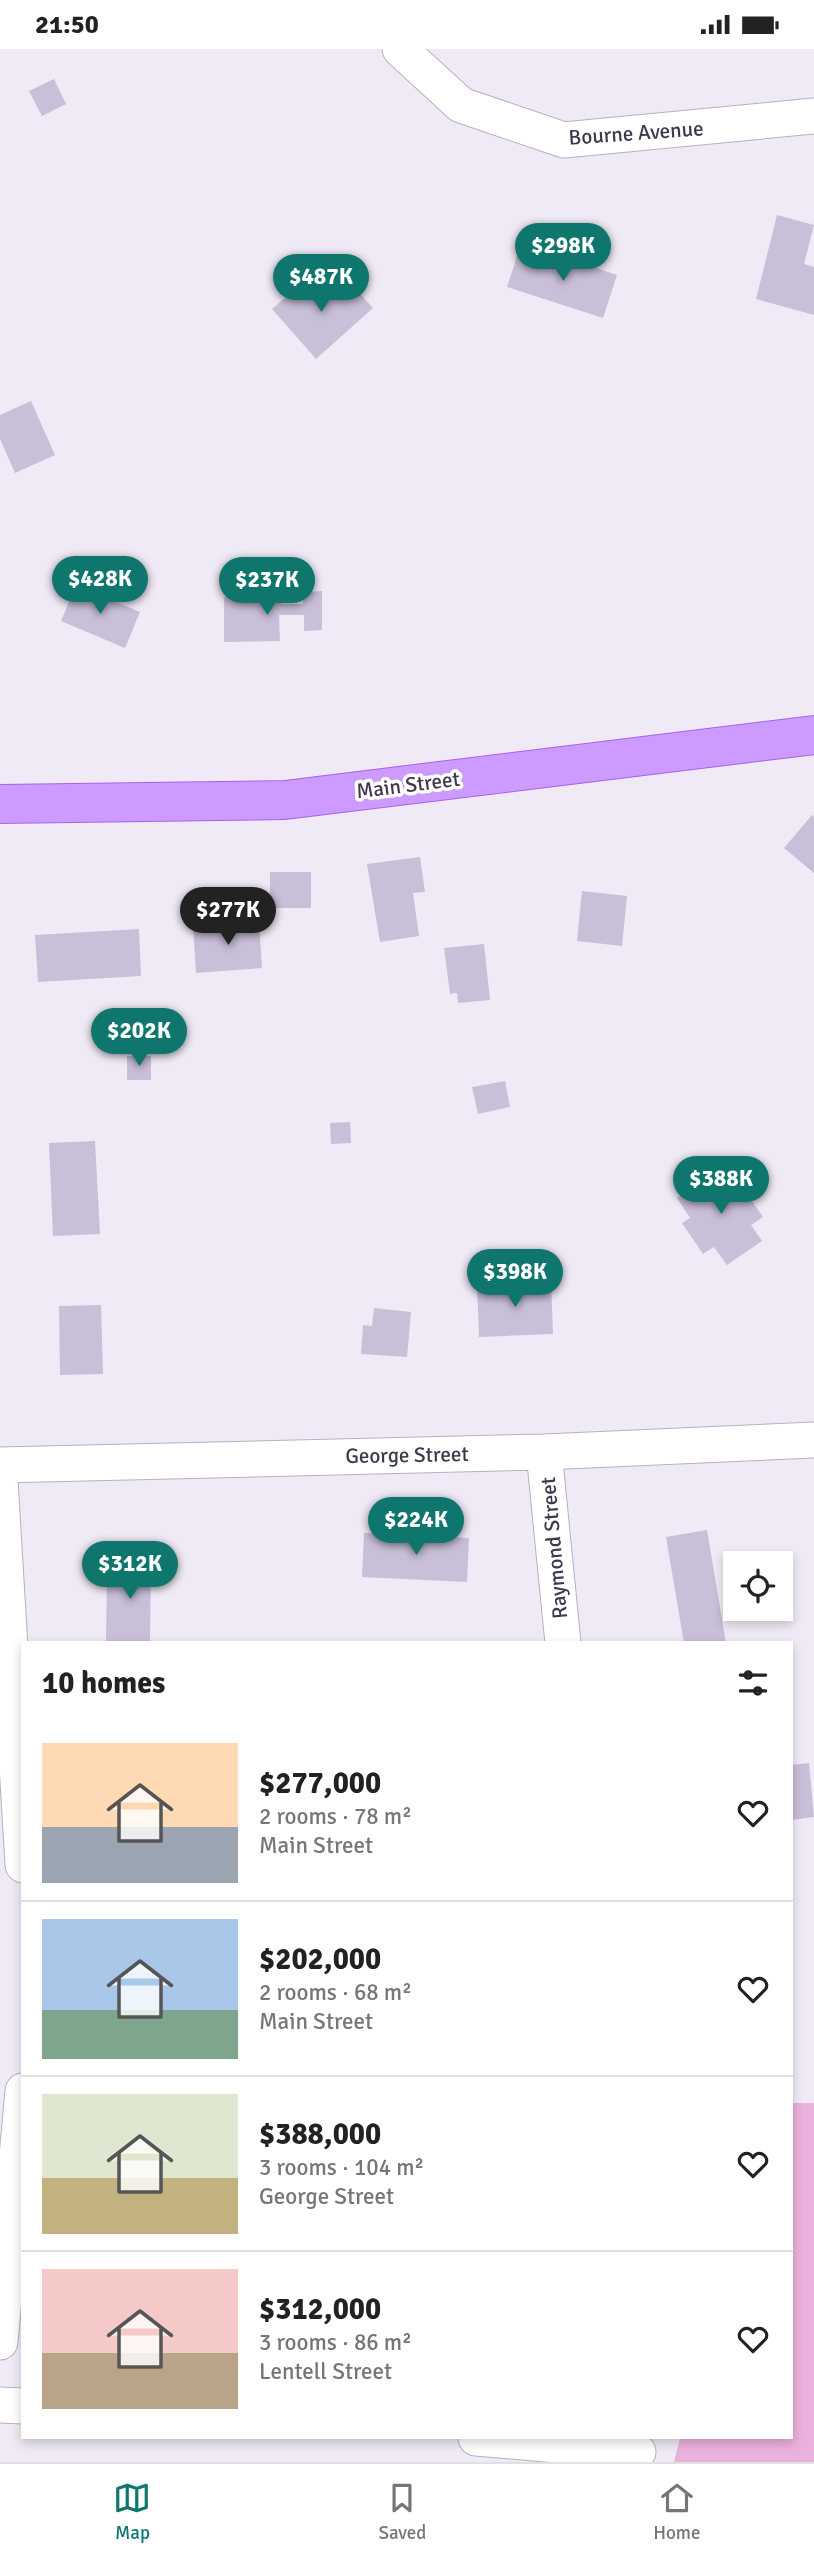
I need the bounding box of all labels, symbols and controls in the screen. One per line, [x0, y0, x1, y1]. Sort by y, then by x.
text: 21:50 [35, 9, 99, 41]
street label: Bourne Avenue [568, 115, 704, 151]
pin: $298K [514, 223, 612, 283]
text: $298K [531, 231, 595, 260]
pin: $487K [272, 254, 370, 314]
text: $487K [289, 262, 353, 291]
pin: $428K [51, 557, 149, 616]
pin: $237K [218, 557, 316, 617]
text: $428K [68, 564, 132, 593]
text: $237K [235, 565, 299, 594]
street label: Main Street [355, 766, 461, 804]
pin: $277K [179, 887, 277, 947]
text: $277K [196, 895, 260, 924]
pin: $202K [90, 1009, 188, 1068]
text: $202K [107, 1016, 171, 1045]
pin: $388K [672, 1157, 770, 1216]
text: $388K [689, 1164, 753, 1193]
pin: $398K [466, 1249, 564, 1309]
text: $398K [483, 1257, 547, 1286]
street label: George Street [345, 1441, 469, 1469]
street label: Raymond Street [535, 1476, 573, 1620]
pin: $224K [367, 1497, 465, 1557]
text: $224K [384, 1505, 448, 1534]
pin: $312K [81, 1541, 179, 1601]
text: $312K [98, 1549, 162, 1578]
map controls [723, 1551, 793, 1621]
button: locate [723, 1551, 793, 1621]
icon: filters [734, 1664, 772, 1702]
text: 10 homes [42, 1665, 165, 1702]
text: $277,000 [259, 1765, 381, 1802]
icon: home [98, 1771, 182, 1855]
icon: heart [734, 1794, 772, 1832]
text: 2 rooms · 78 m² [259, 1802, 412, 1831]
text: Main Street [259, 1831, 373, 1860]
text: $202,000 [259, 1941, 381, 1978]
icon: home [98, 1947, 182, 2031]
icon: heart [734, 1970, 772, 2008]
text: 2 rooms · 68 m² [259, 1978, 412, 2007]
text: Main Street [259, 2007, 373, 2036]
text: $388,000 [259, 2116, 381, 2153]
icon: home [98, 2122, 182, 2206]
icon: heart [734, 2145, 772, 2183]
text: 3 rooms · 104 m² [259, 2153, 424, 2182]
text: George Street [259, 2182, 394, 2211]
text: $312,000 [259, 2291, 381, 2328]
icon: home [98, 2297, 182, 2381]
icon: heart [734, 2320, 772, 2358]
text: 3 rooms · 86 m² [259, 2328, 412, 2357]
text: Lentell Street [259, 2357, 392, 2386]
tab: Map [113, 2479, 151, 2545]
tab: Saved [378, 2479, 426, 2545]
tab: Home [653, 2479, 701, 2545]

